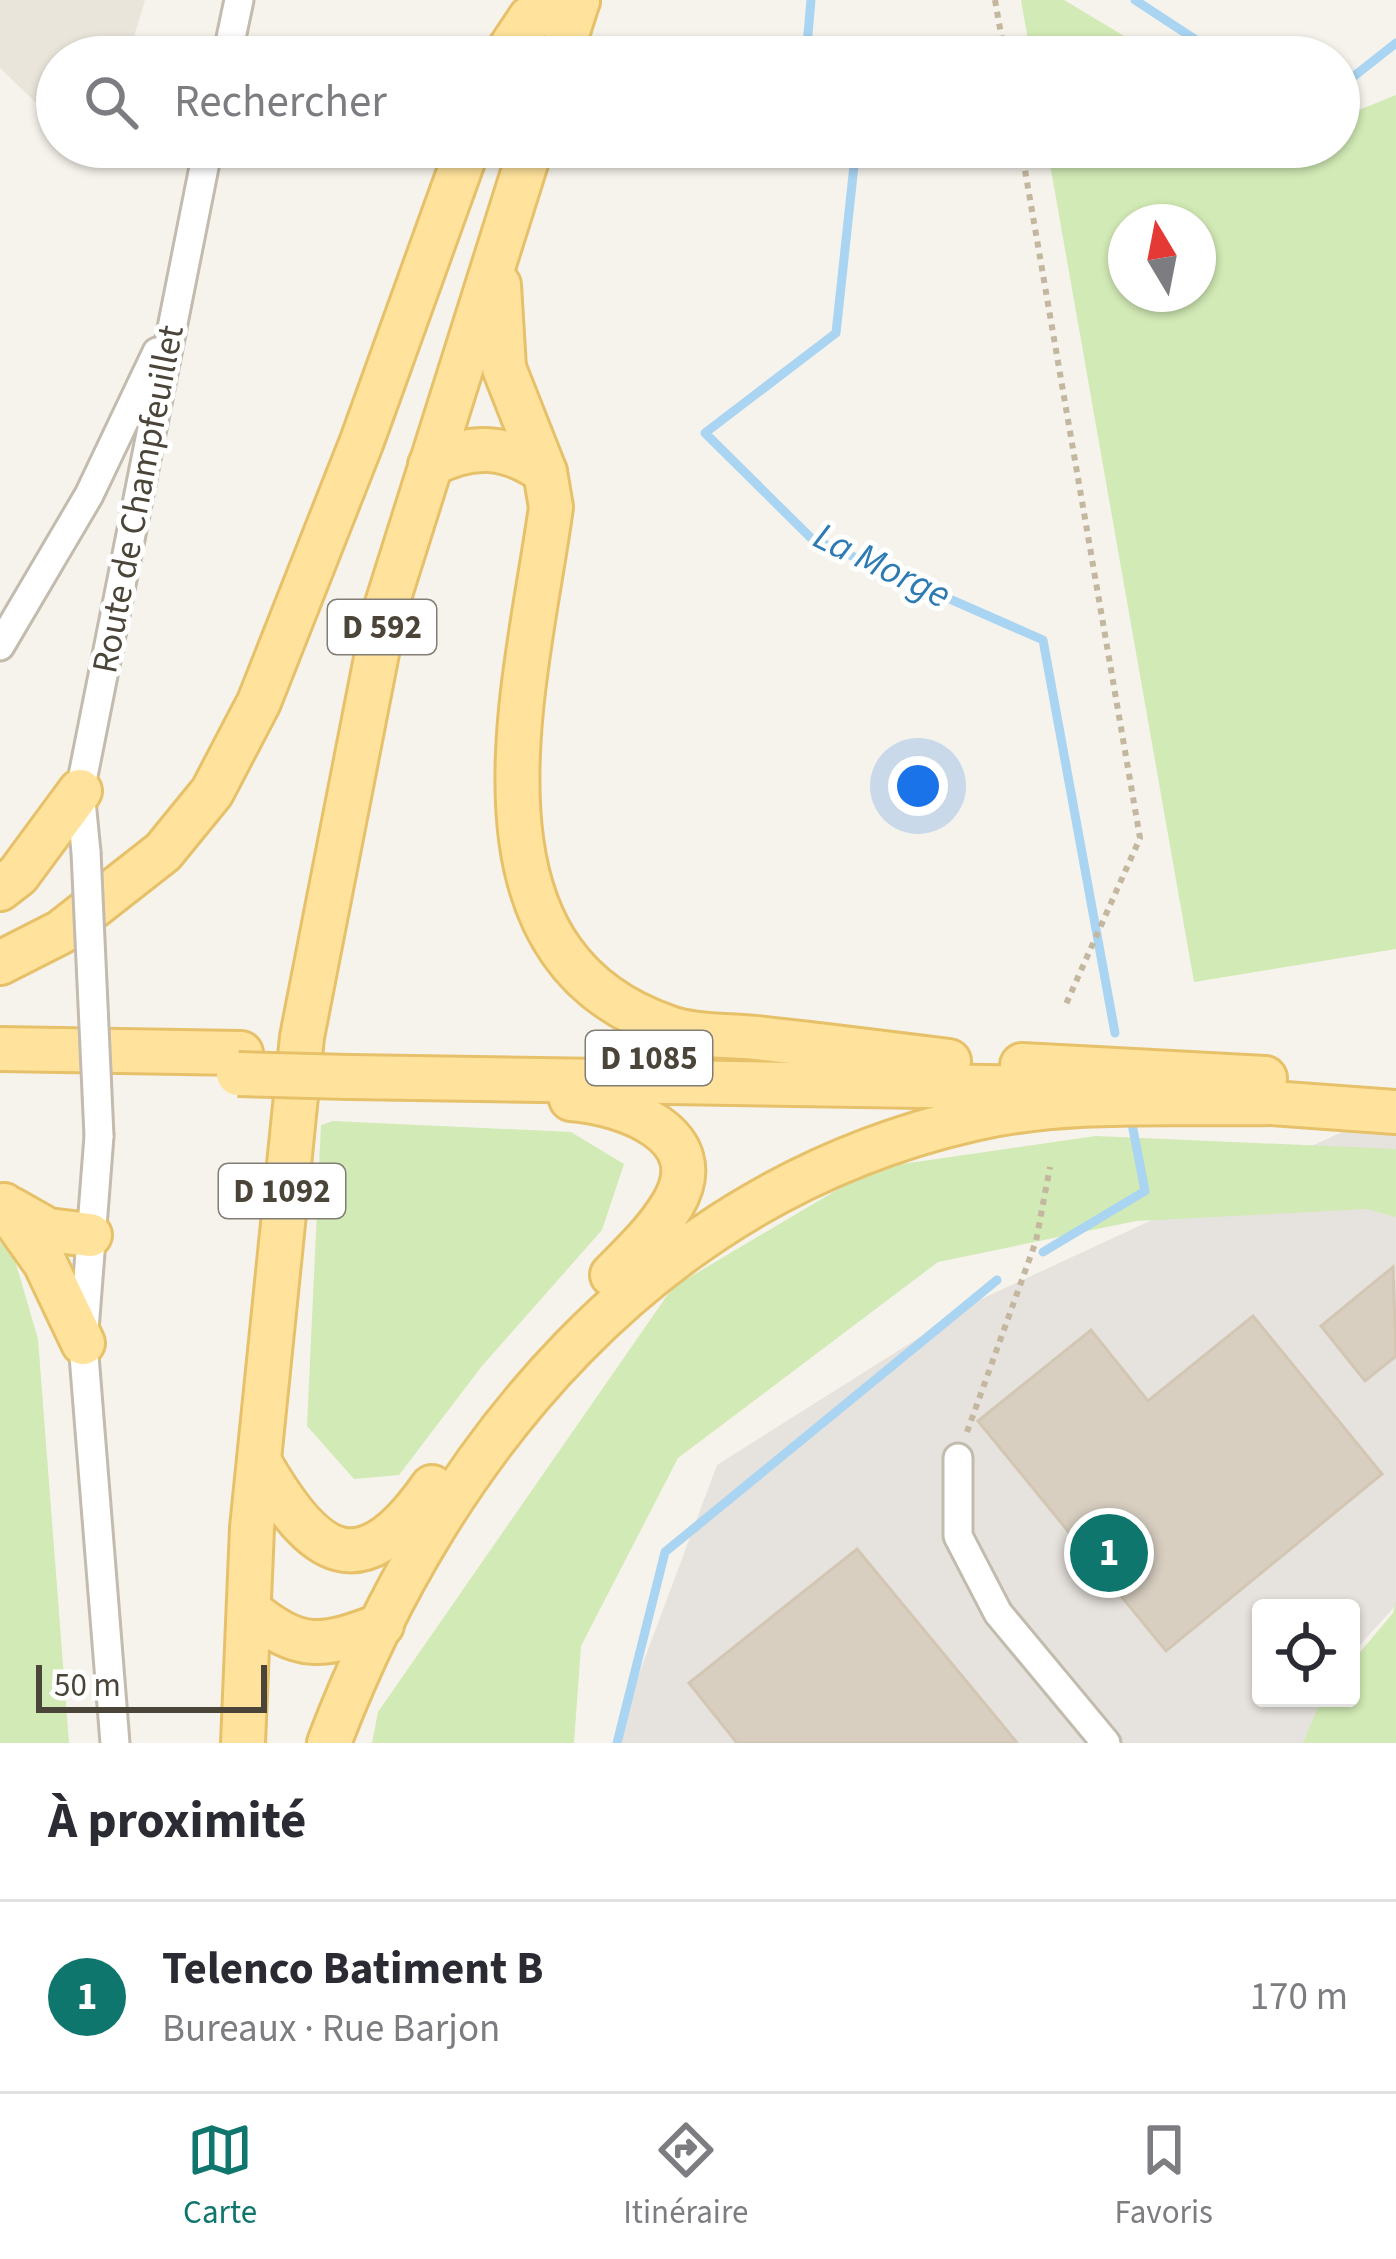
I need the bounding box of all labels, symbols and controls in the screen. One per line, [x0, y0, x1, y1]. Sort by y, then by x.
search box [36, 36, 1360, 168]
icon: search [78, 69, 144, 135]
text: Rechercher [174, 70, 387, 134]
north arrow [1108, 204, 1216, 312]
street label: Route de Champfeuillet [79, 321, 197, 677]
water label: La Morge [804, 509, 960, 623]
road number: D 592 [328, 600, 436, 654]
your location [888, 756, 948, 816]
road number: D 1085 [586, 1031, 712, 1085]
road number: D 1092 [219, 1164, 345, 1218]
pin: 1 [1070, 1508, 1148, 1598]
map controls [1252, 1599, 1360, 1707]
button: locate [1252, 1599, 1360, 1707]
scale bar [36, 1659, 267, 1712]
text: 50 m [54, 1662, 121, 1709]
text: À proximité [48, 1785, 306, 1857]
text: Telenco Batiment B [162, 1937, 543, 2001]
text: 1 [77, 1969, 97, 2025]
text: 170 m [1250, 1969, 1348, 2025]
text: Bureaux · Rue Barjon [162, 2001, 500, 2057]
tab: Carte [183, 2117, 257, 2236]
tab: Itinéraire [623, 2117, 748, 2236]
tab: Favoris [1115, 2117, 1213, 2236]

